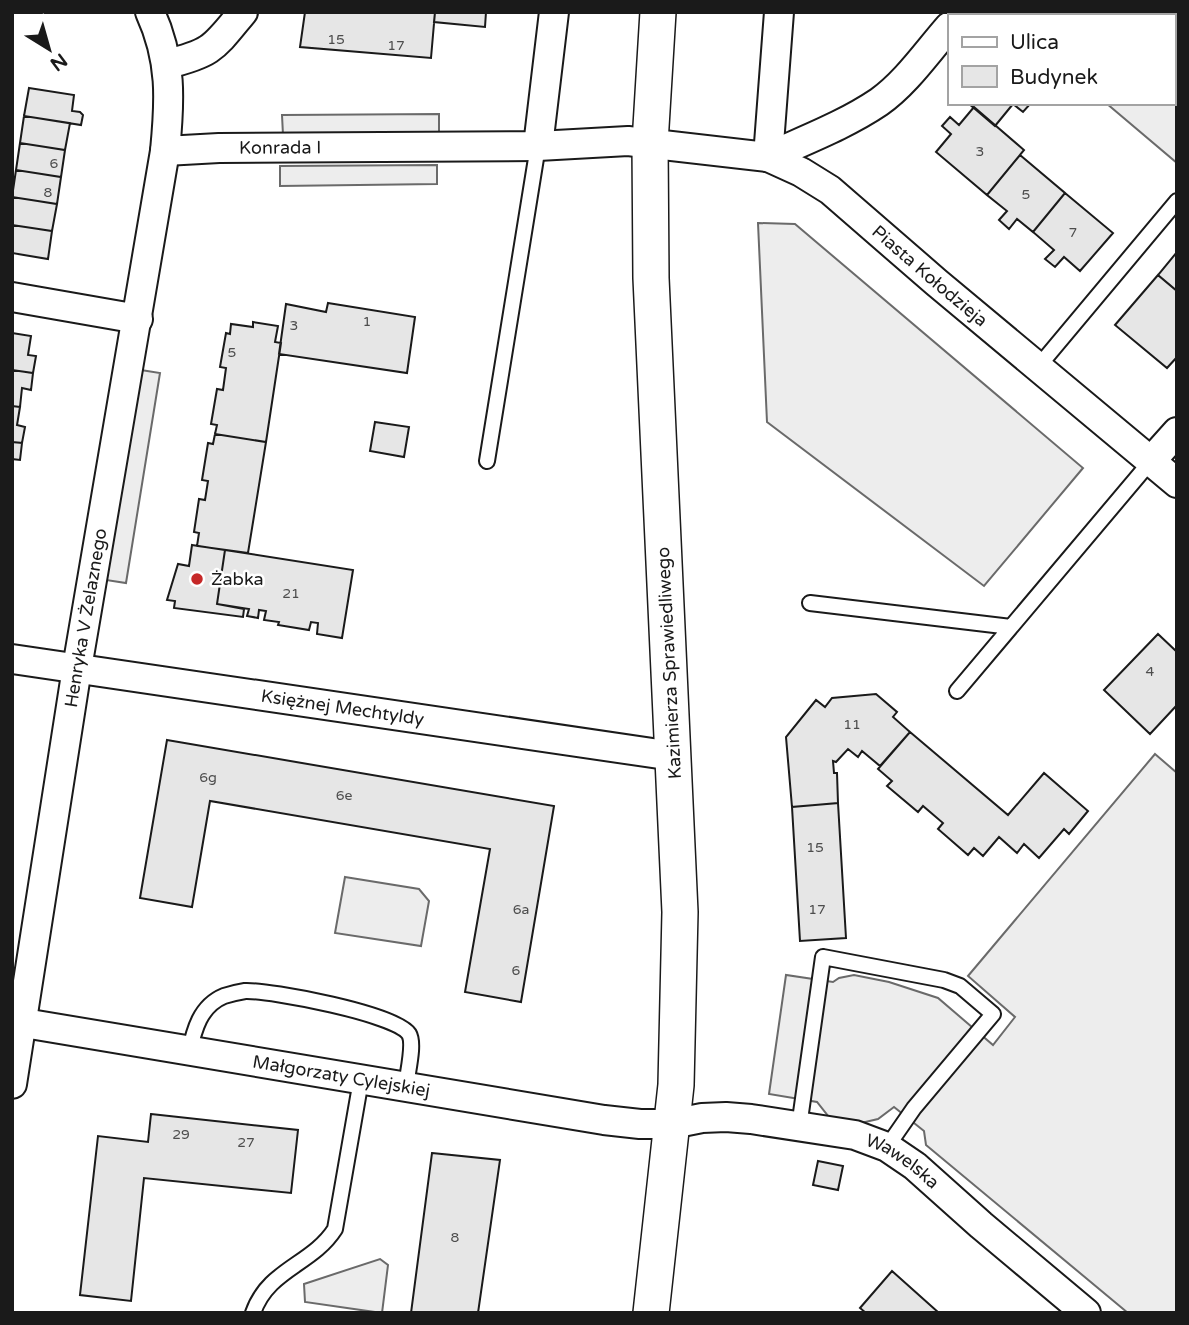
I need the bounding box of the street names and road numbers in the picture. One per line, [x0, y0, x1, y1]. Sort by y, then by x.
street label: Konrada I [239, 136, 321, 159]
street label: Piasta Kołodzieja [867, 220, 992, 331]
street label: Henryka V Żelaznego [60, 526, 112, 709]
street label: Kazimierza Sprawiedliwego [652, 546, 686, 780]
street label: Księżnej Mechtyldy [259, 685, 426, 730]
street label: Małgorzaty Cylejskiej [251, 1050, 432, 1102]
street label: Wawelska [863, 1129, 944, 1194]

